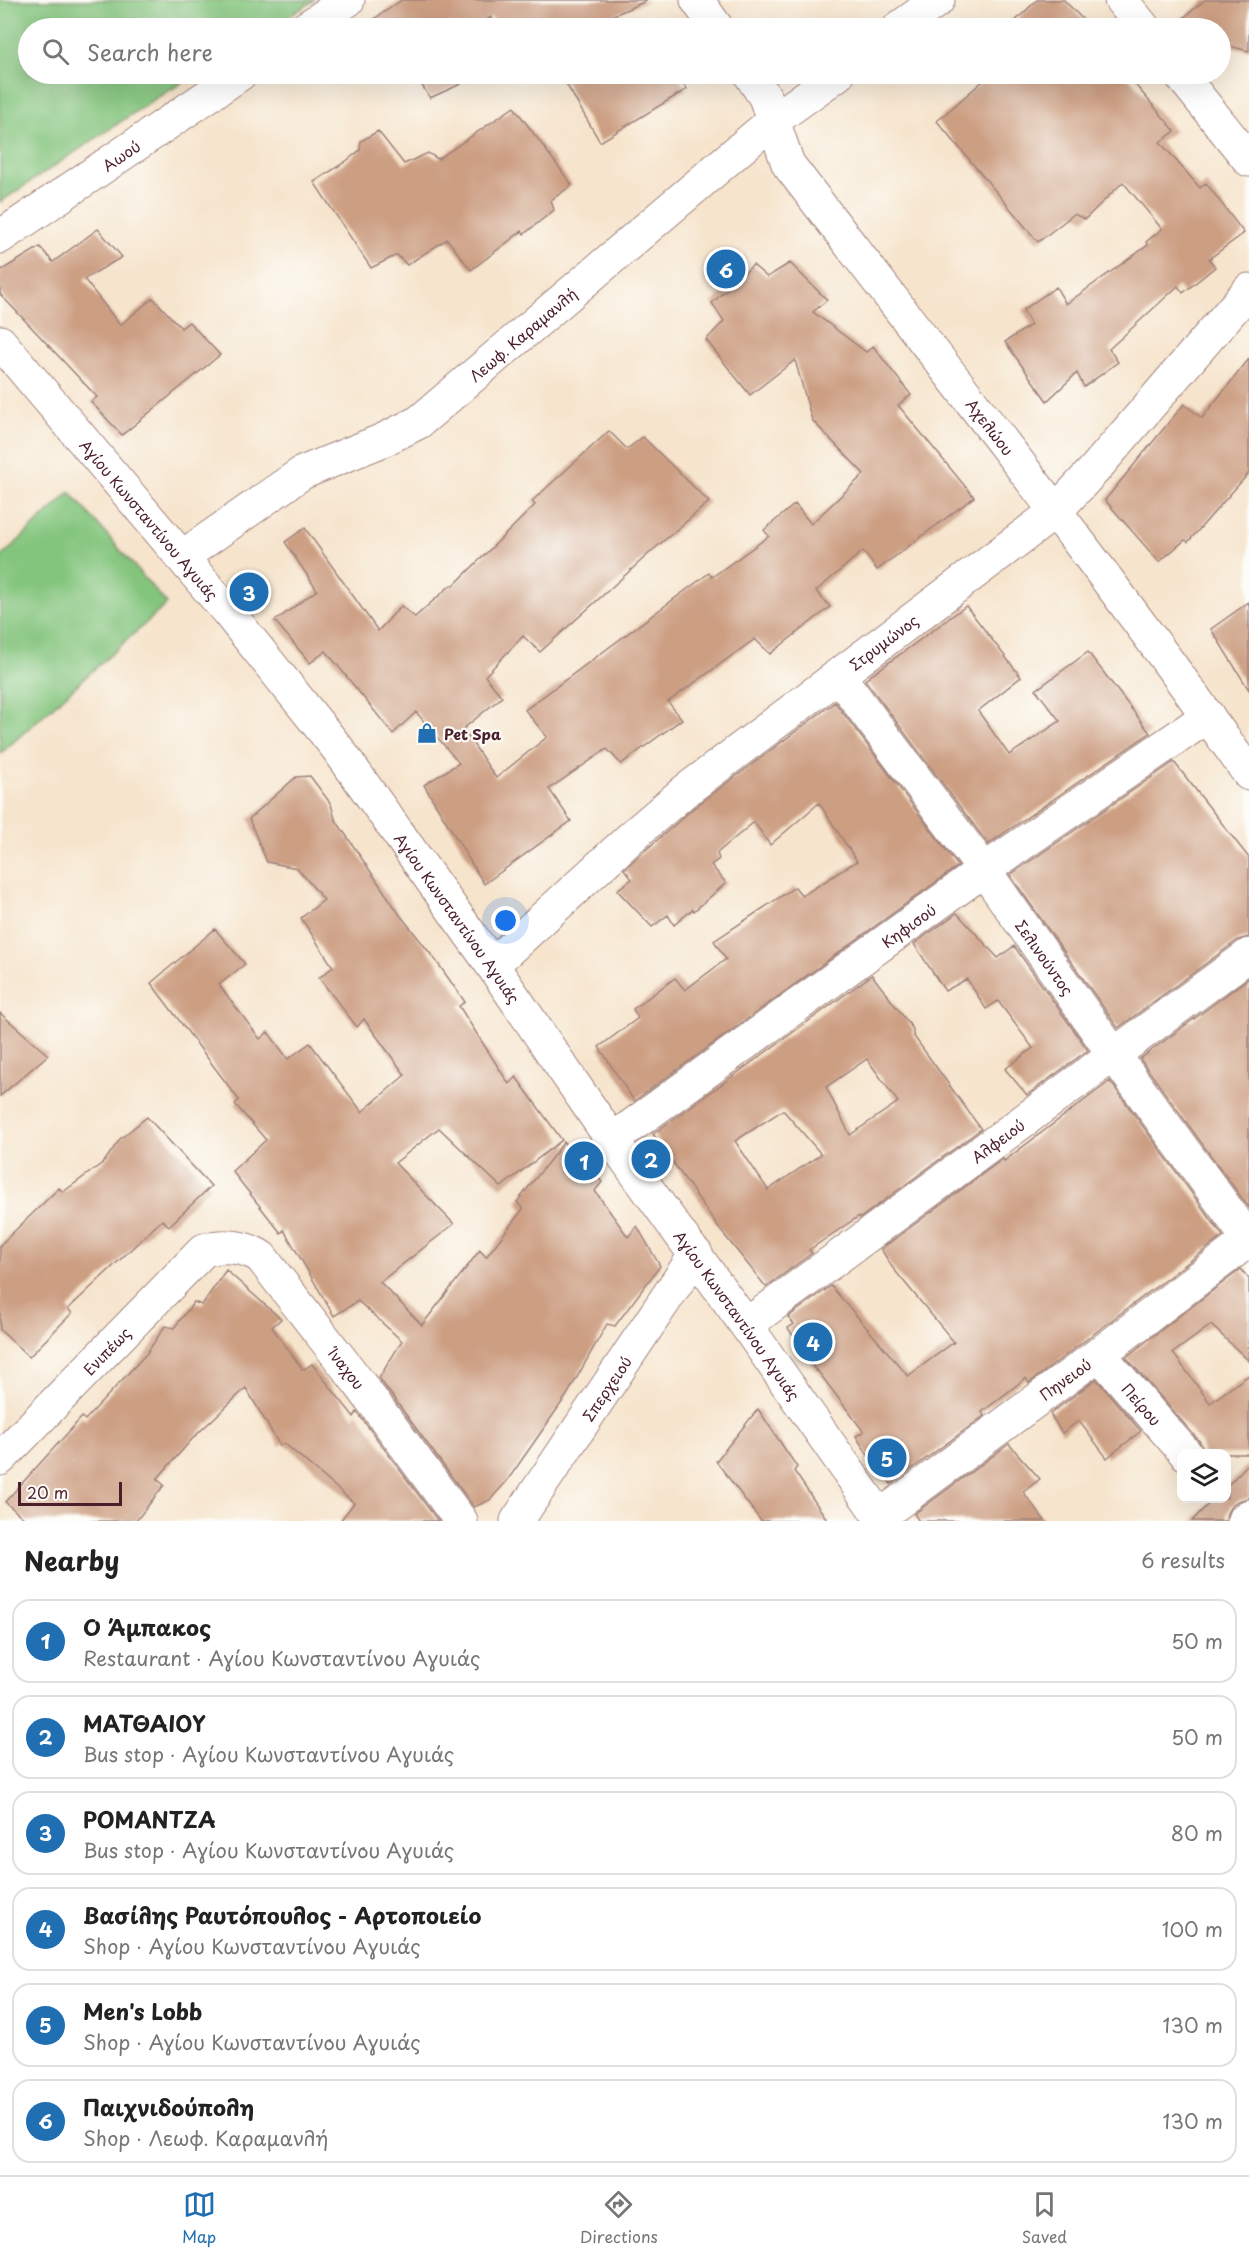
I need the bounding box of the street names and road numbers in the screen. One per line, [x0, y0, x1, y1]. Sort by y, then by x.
street label: Αωού [97, 134, 144, 176]
street label: Λεωφ. Καραμανλή [464, 282, 581, 386]
street label: Αχελώου [961, 393, 1020, 460]
street label: Αγίου Κωνσταντίνου Αγυιάς [75, 434, 224, 605]
street label: Στρυμώνος [844, 608, 922, 675]
street label: Αγίου Κωνσταντίνου Αγυιάς [390, 828, 526, 1008]
street label: Κηφισού [876, 897, 940, 953]
street label: Σελινούντος [1011, 915, 1080, 1000]
street label: Αλφειού [966, 1113, 1029, 1168]
street label: Αγίου Κωνσταντίνου Αγυιάς [669, 1225, 807, 1405]
street label: Ενιπέως [77, 1321, 135, 1380]
street label: Ίναχου [322, 1341, 371, 1394]
street label: Σπερχειού [576, 1351, 636, 1425]
street label: Πηνειού [1034, 1352, 1096, 1406]
street label: Πείρου [1117, 1377, 1167, 1430]

